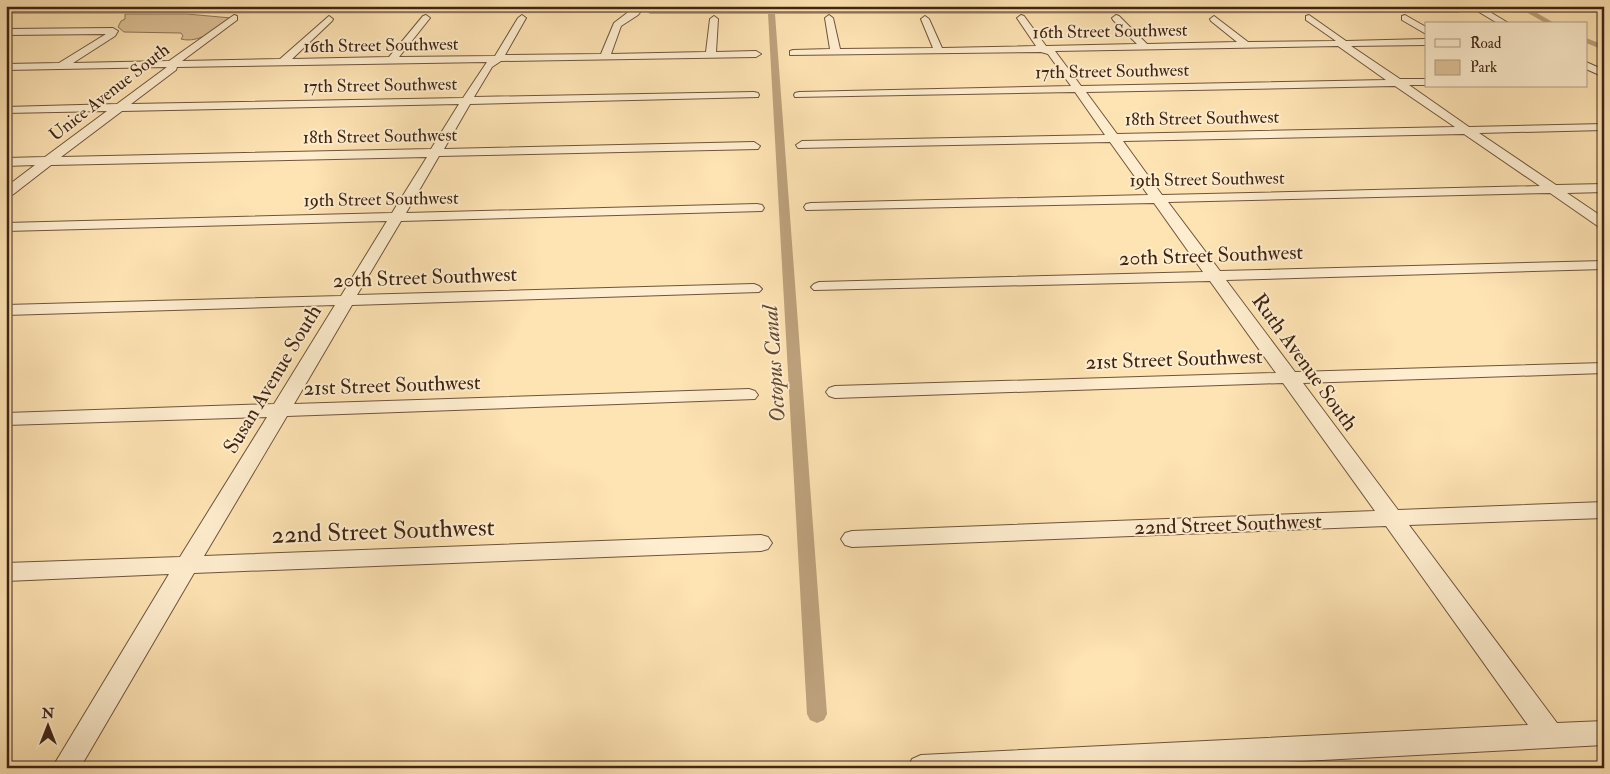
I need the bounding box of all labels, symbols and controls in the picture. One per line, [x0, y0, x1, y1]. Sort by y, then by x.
street label: 16th Street Southwest [1032, 19, 1188, 44]
legend [1425, 22, 1588, 88]
street label: 16th Street Southwest [303, 33, 459, 58]
text: Road [1470, 34, 1502, 53]
street label: Unice Avenue South [45, 38, 174, 146]
text: Park [1470, 58, 1497, 77]
street label: 17th Street Southwest [1035, 59, 1190, 84]
street label: 17th Street Southwest [303, 73, 458, 98]
street label: 18th Street Southwest [1125, 106, 1280, 131]
street label: 18th Street Southwest [303, 124, 458, 149]
street label: 19th Street Southwest [1129, 167, 1285, 192]
street label: 19th Street Southwest [303, 187, 459, 212]
street label: 20th Street Southwest [1118, 239, 1304, 272]
street label: 20th Street Southwest [332, 261, 518, 294]
street label: Ruth Avenue South [1246, 288, 1364, 436]
street label: Susan Avenue South [217, 300, 328, 459]
water label: Octopus Canal [756, 303, 792, 423]
street label: 21st Street Southwest [1085, 343, 1263, 376]
street label: 21st Street Southwest [303, 369, 481, 402]
street label: 22nd Street Southwest [1134, 508, 1322, 541]
street label: 22nd Street Southwest [271, 512, 495, 551]
north arrow [22, 702, 72, 752]
text: N [41, 705, 55, 722]

